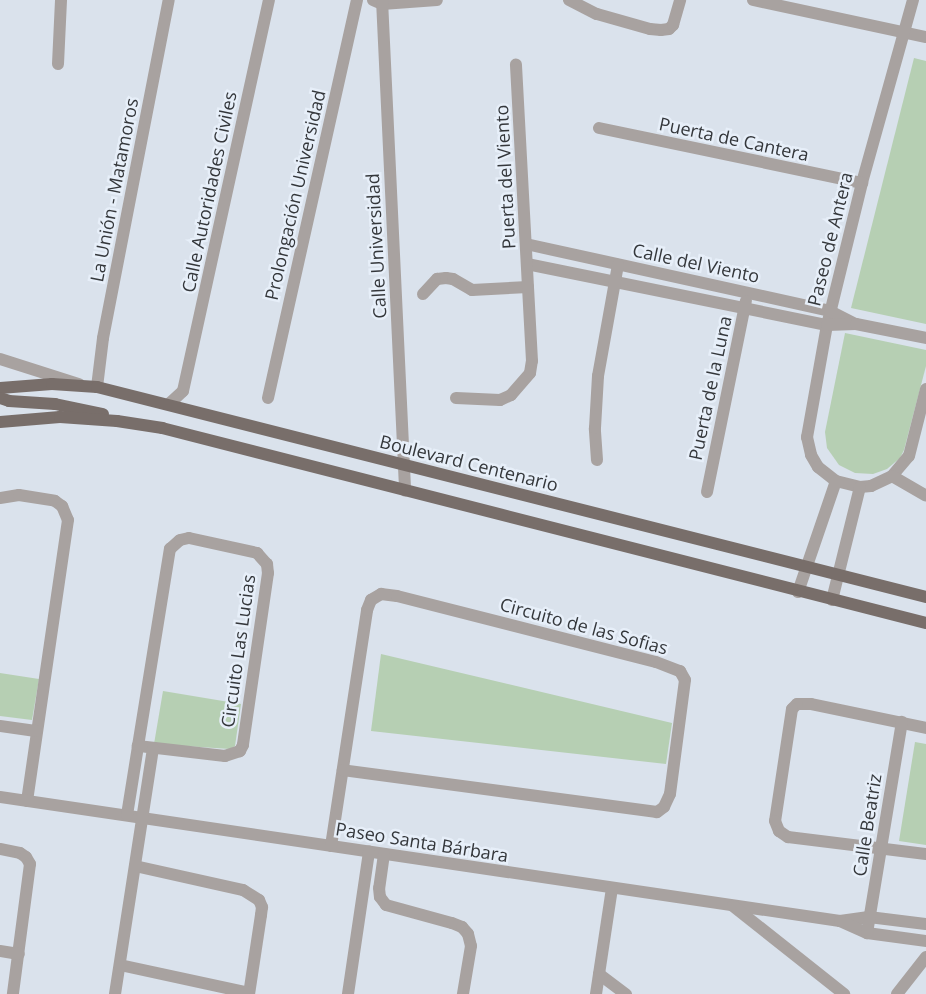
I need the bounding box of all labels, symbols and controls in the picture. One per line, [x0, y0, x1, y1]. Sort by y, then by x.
street label: Prolongación Universidad [260, 88, 330, 302]
street label: Calle Autoridades Civiles [177, 90, 241, 294]
street label: La Unión - Matamoros [86, 96, 142, 284]
street label: Puerta del Viento [490, 104, 520, 250]
street label: Puerta de Cantera [657, 113, 811, 165]
street label: Paseo de Antera [803, 170, 857, 308]
street label: Calle Universidad [361, 173, 391, 319]
street label: Calle del Viento [631, 239, 761, 287]
street label: Puerta de la Luna [684, 314, 736, 462]
street label: Boulevard Centenario [378, 430, 560, 496]
street label: Circuito Las Lucias [217, 573, 259, 729]
street label: Circuito de las Sofias [498, 593, 670, 659]
street label: Calle Beatriz [848, 772, 886, 878]
street label: Paseo Santa Bárbara [334, 818, 510, 866]

